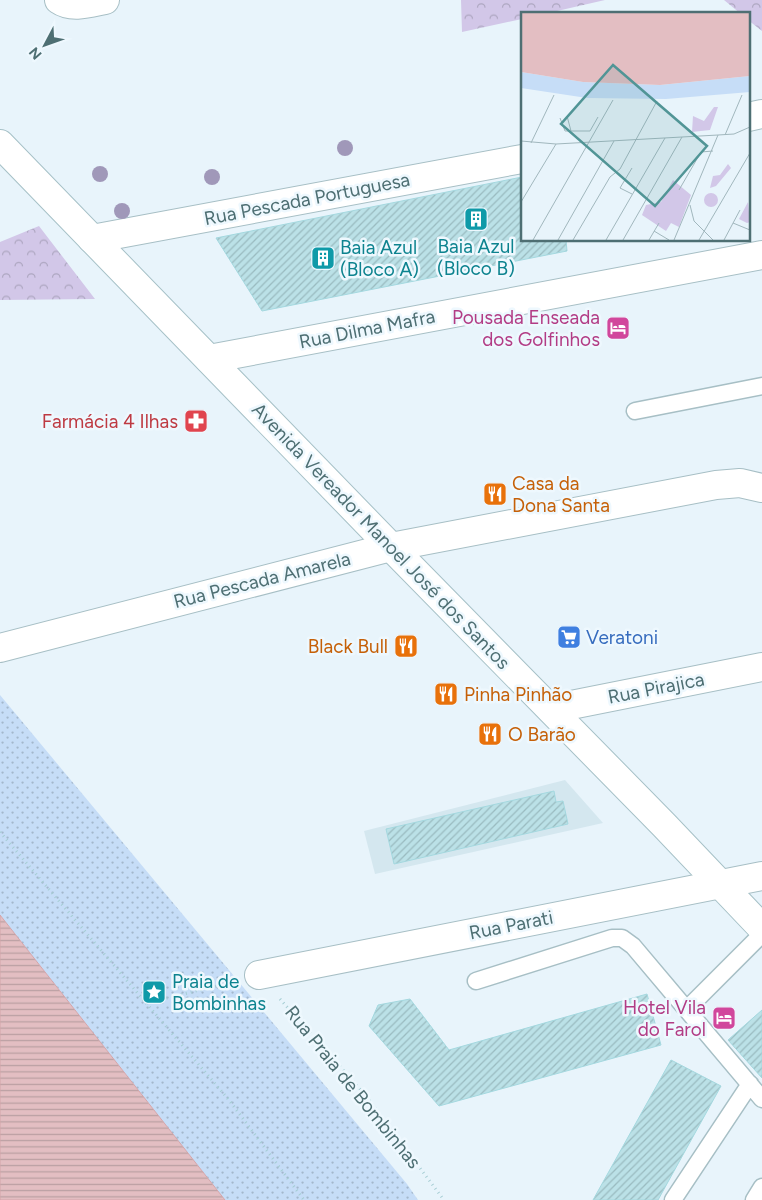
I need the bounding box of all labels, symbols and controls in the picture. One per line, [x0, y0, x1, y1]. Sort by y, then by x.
inset map [521, 12, 750, 241]
north arrow [20, 20, 70, 70]
text: N [26, 44, 46, 63]
street label: Rua Pescada Portuguesa [202, 168, 412, 230]
building icon: Baia Azul (Bloco B) [463, 206, 489, 232]
place label: Baia Azul (Bloco B) [437, 235, 515, 280]
place label: Baia Azul (Bloco A) [340, 236, 419, 281]
building icon: Baia Azul (Bloco A) [310, 245, 336, 271]
street label: Rua Dilma Mafra [297, 305, 437, 353]
place label: Pousada Enseada dos Golfinhos [452, 306, 600, 351]
hotel icon: Pousada Enseada dos Golfinhos [605, 315, 631, 341]
street label: Avenida Vereador Manoel José dos Santos [247, 398, 515, 674]
pharmacy icon: Farmácia 4 Ilhas [183, 408, 209, 434]
place label: Farmácia 4 Ilhas [42, 410, 178, 433]
place label: Casa da Dona Santa [512, 472, 610, 517]
restaurant icon: Casa da Dona Santa [482, 481, 508, 507]
street label: Rua Pescada Amarela [171, 547, 353, 613]
supermarket icon: Veratoni [556, 624, 582, 650]
place label: Veratoni [586, 626, 658, 649]
restaurant icon: Black Bull [393, 633, 419, 659]
place label: Black Bull [308, 635, 388, 658]
street label: Rua Pirajica [606, 667, 706, 709]
restaurant icon: Pinha Pinhão [433, 681, 459, 707]
place label: Pinha Pinhão [464, 683, 572, 706]
restaurant icon: O Barão [477, 721, 503, 747]
place label: O Barão [508, 723, 576, 746]
street label: Rua Parati [467, 906, 555, 944]
place label: Praia de Bombinhas [172, 970, 266, 1015]
place icon: Praia de Bombinhas [141, 979, 167, 1005]
place label: Hotel Vila do Farol [623, 996, 706, 1041]
street label: Rua Praia de Bombinhas [280, 1001, 426, 1173]
hotel icon: Hotel Vila do Farol [711, 1005, 737, 1031]

